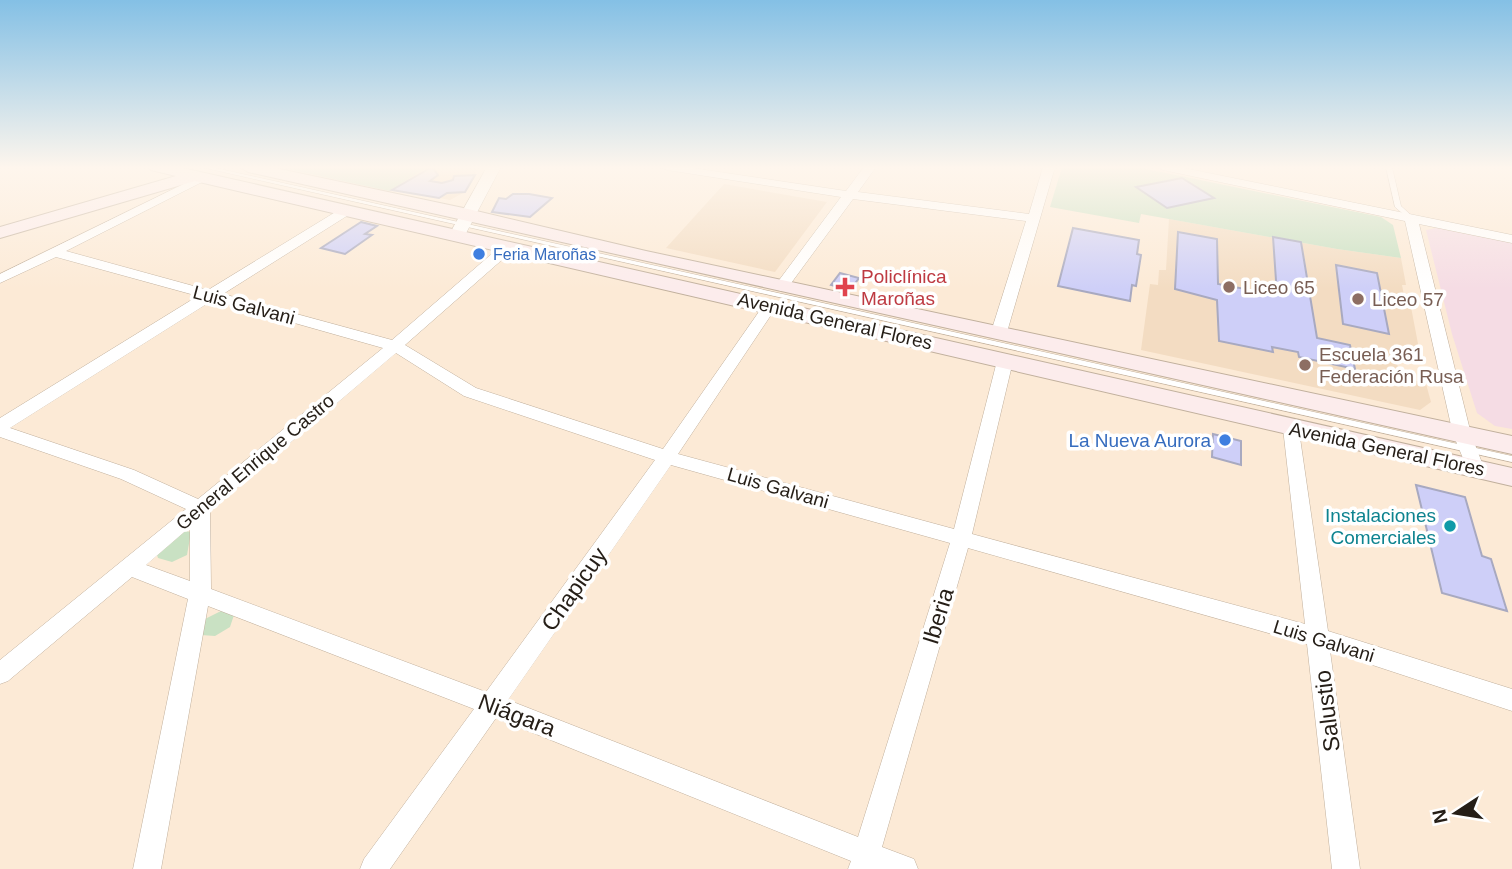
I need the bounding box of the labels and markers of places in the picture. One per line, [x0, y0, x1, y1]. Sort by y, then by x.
marker: Feria Maroñas [471, 246, 487, 262]
place label: Feria Maroñas [493, 246, 596, 263]
place label: Policlínica Maroñas [861, 266, 947, 309]
marker: Policlínica Maroñas [835, 277, 855, 297]
place label: Liceo 65 [1243, 277, 1315, 298]
marker: Liceo 65 [1221, 279, 1237, 295]
place label: Liceo 57 [1372, 289, 1444, 310]
marker: Liceo 57 [1350, 291, 1366, 307]
place label: Escuela 361 Federación Rusa [1319, 344, 1464, 387]
marker: Escuela 361 Federación Rusa [1297, 357, 1313, 373]
place label: La Nueva Aurora [1068, 430, 1211, 451]
marker: La Nueva Aurora [1217, 432, 1233, 448]
place label: Instalaciones Comerciales [1325, 505, 1436, 548]
marker: Instalaciones Comerciales [1442, 518, 1458, 534]

